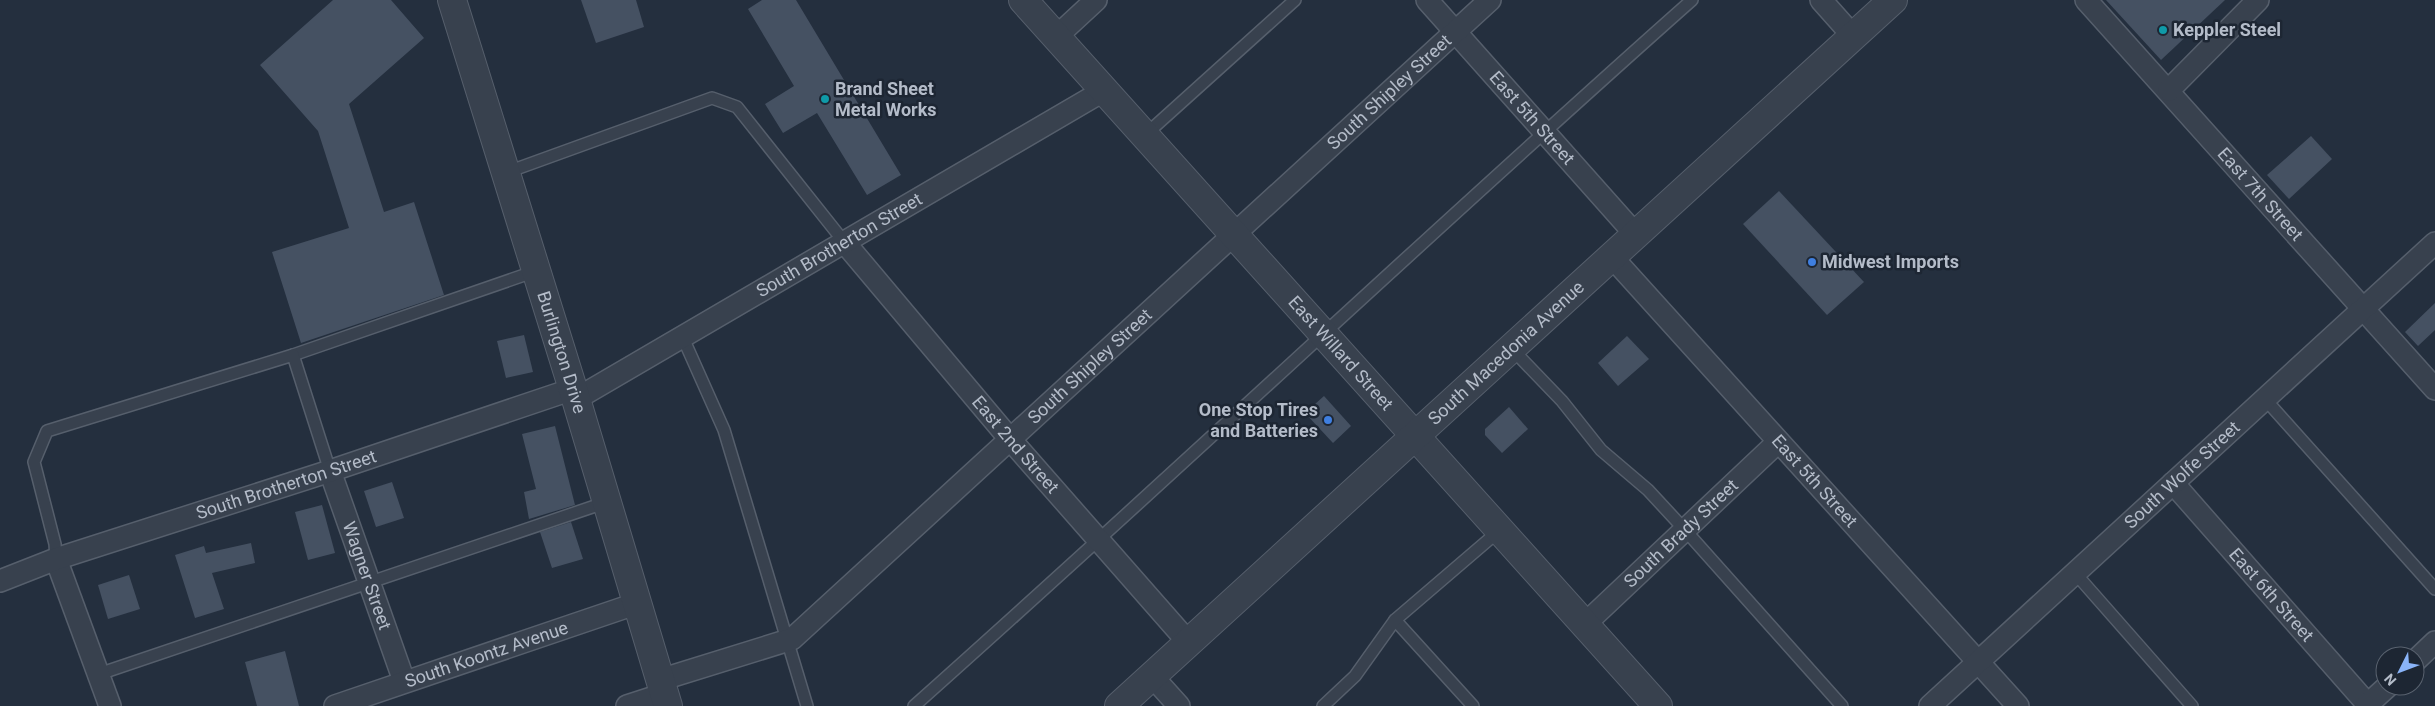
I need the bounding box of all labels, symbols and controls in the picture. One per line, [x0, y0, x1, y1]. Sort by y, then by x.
place label: Keppler Steel [2173, 19, 2281, 40]
marker: Keppler Steel [2157, 24, 2169, 36]
street label: South Shipley Street [1323, 30, 1455, 154]
street label: East 5th Street [1485, 67, 1579, 169]
place label: Brand Sheet Metal Works [835, 78, 937, 120]
marker: Brand Sheet Metal Works [819, 93, 831, 105]
street label: East 7th Street [2214, 143, 2308, 245]
street label: South Brotherton Street [752, 188, 926, 301]
place label: Midwest Imports [1822, 251, 1959, 272]
marker: Midwest Imports [1806, 256, 1818, 268]
street label: South Macedonia Avenue [1424, 276, 1588, 429]
street label: Burlington Drive [533, 288, 591, 416]
street label: East Willard Street [1284, 291, 1398, 414]
street label: South Shipley Street [1023, 304, 1156, 428]
street label: East 2nd Street [968, 391, 1064, 497]
place label: One Stop Tires and Batteries [1199, 399, 1318, 441]
marker: One Stop Tires and Batteries [1322, 414, 1334, 426]
street label: South Wolfe Street [2120, 416, 2244, 533]
street label: East 5th Street [1768, 430, 1862, 531]
street label: South Brotherton Street [193, 445, 379, 523]
street label: South Brady Street [1619, 474, 1742, 592]
street label: Wagner Street [339, 519, 396, 632]
street label: East 6th Street [2225, 543, 2319, 646]
street label: South Koontz Avenue [402, 617, 571, 691]
north arrow [2375, 646, 2425, 696]
text: N [2381, 671, 2400, 689]

